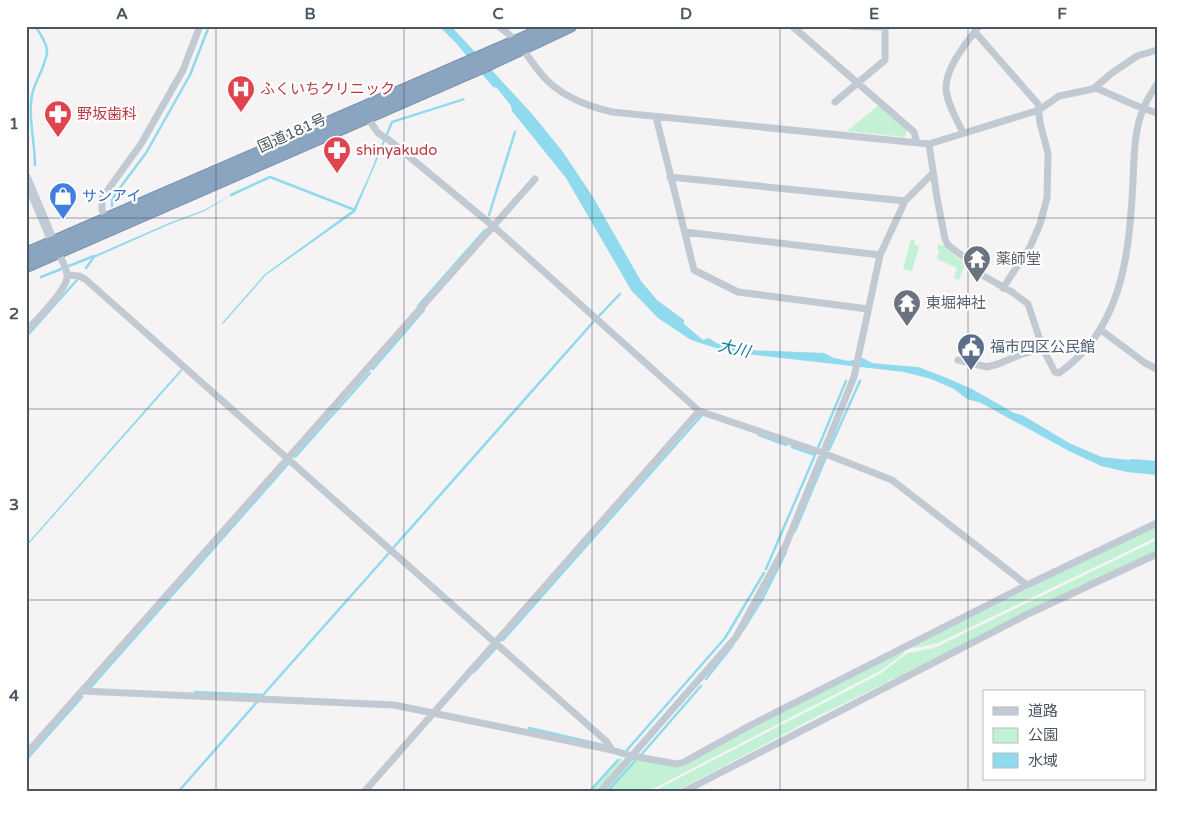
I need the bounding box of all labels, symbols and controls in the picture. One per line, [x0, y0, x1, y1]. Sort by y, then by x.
text: A [116, 4, 128, 24]
text: B [304, 4, 316, 24]
text: C [492, 4, 504, 24]
text: D [680, 4, 692, 24]
text: E [869, 4, 879, 24]
text: F [1057, 4, 1067, 24]
hospital icon: ふくいちクリニック [226, 74, 256, 113]
place label: ふくいちクリニック [260, 80, 395, 98]
pharmacy icon: 野坂歯科 [43, 99, 73, 138]
place label: 野坂歯科 [77, 105, 137, 123]
street label: 国道181号 [255, 110, 329, 156]
text: 1 [9, 114, 19, 134]
pharmacy icon: shinyakudo [322, 135, 352, 174]
place label: shinyakudo [356, 141, 437, 159]
shop icon: サンアイ [48, 181, 78, 220]
place label: サンアイ [82, 187, 141, 205]
temple icon: 薬師堂 [962, 244, 992, 283]
place label: 薬師堂 [996, 250, 1041, 268]
temple icon: 東堀神社 [892, 288, 922, 327]
place label: 東堀神社 [926, 294, 986, 312]
text: 2 [9, 304, 19, 324]
public building icon: 福市四区公民館 [956, 332, 986, 371]
water label: 大川 [716, 336, 754, 363]
place label: 福市四区公民館 [990, 338, 1095, 356]
text: 3 [9, 495, 19, 515]
text: 4 [9, 686, 19, 706]
legend [983, 690, 1146, 780]
text: 道路 [1028, 702, 1058, 720]
text: 公園 [1028, 726, 1058, 744]
text: 水域 [1028, 752, 1058, 770]

